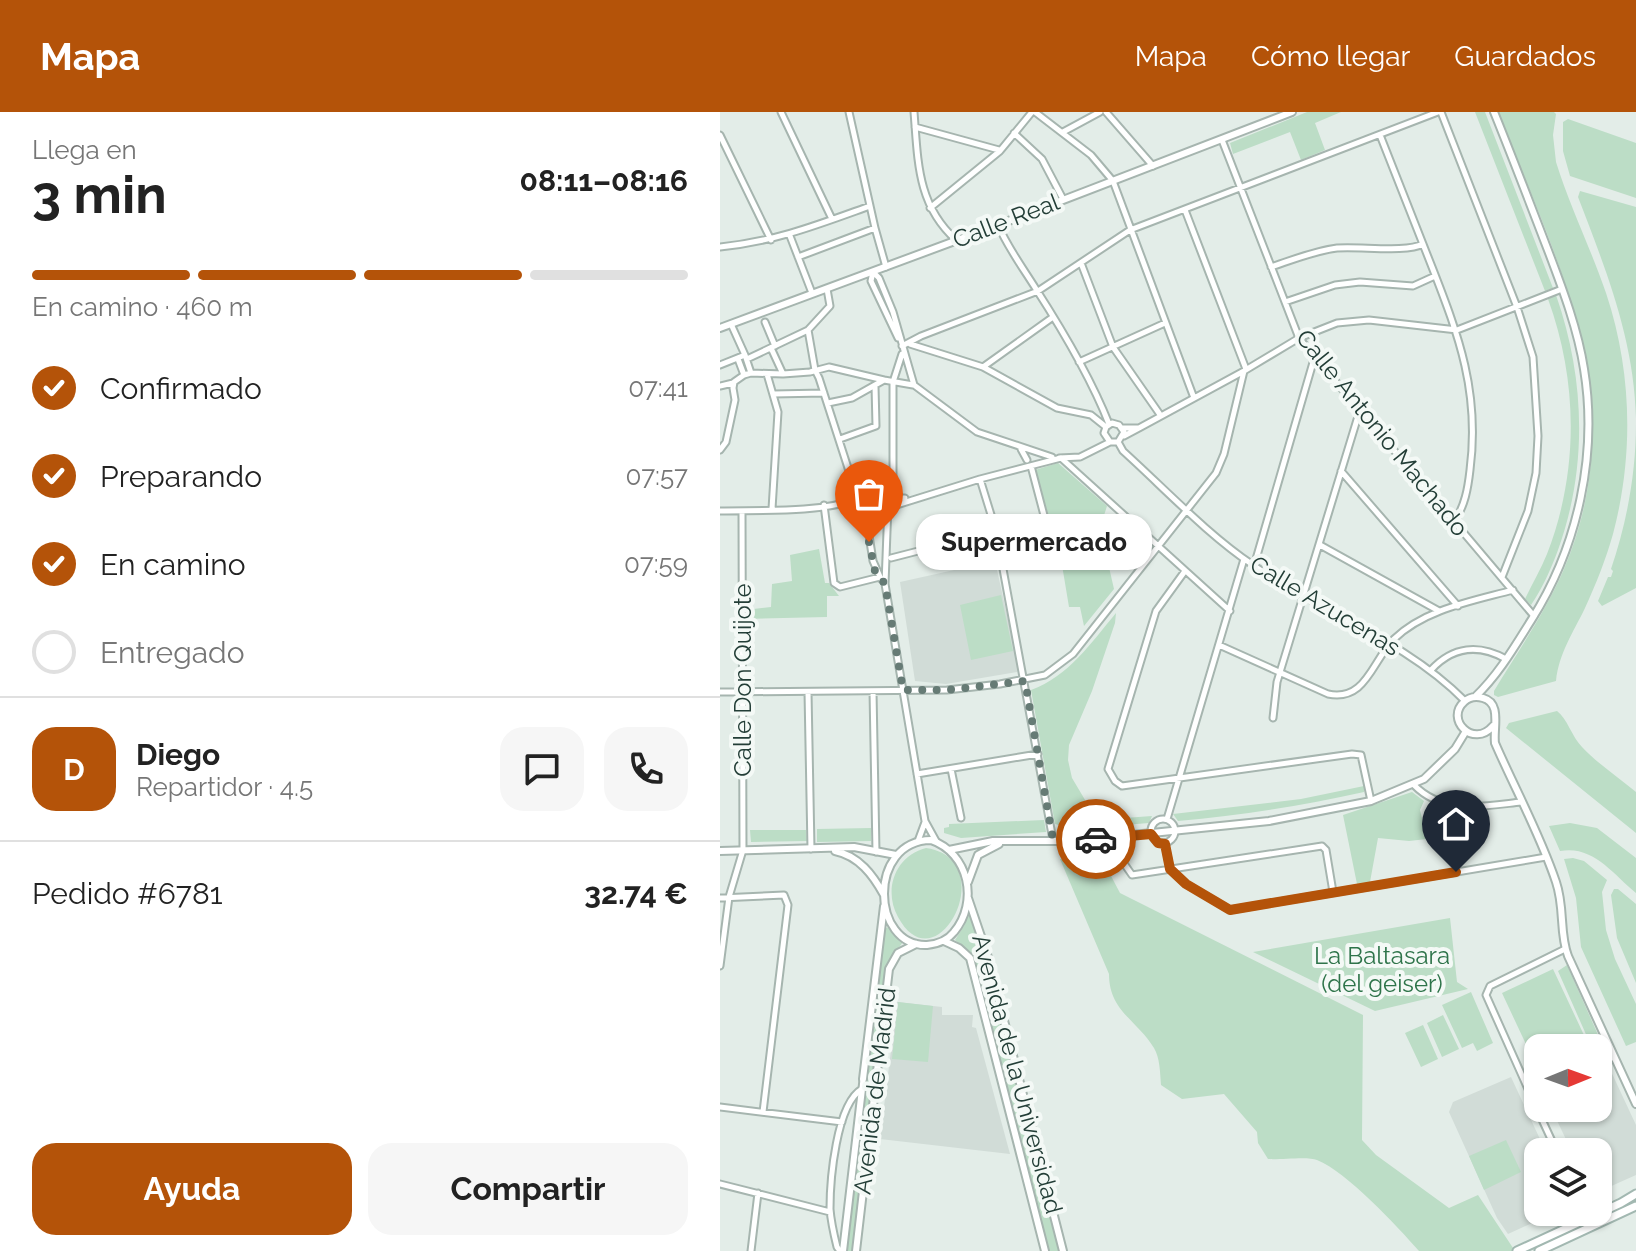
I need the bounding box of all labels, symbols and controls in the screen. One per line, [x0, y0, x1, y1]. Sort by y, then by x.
text: Mapa [40, 34, 140, 79]
text: Mapa [1135, 40, 1207, 73]
text: Cómo llegar [1251, 40, 1410, 73]
text: Guardados [1454, 40, 1596, 73]
text: Llega en [32, 135, 137, 165]
text: 08:11–08:16 [520, 163, 688, 198]
text: 3 min [32, 164, 167, 225]
street label: Calle Real [948, 187, 1064, 254]
text: En camino · 460 m [32, 292, 253, 322]
street label: Calle Antonio Machado [1290, 324, 1475, 542]
icon: check [32, 366, 76, 410]
text: Confirmado [100, 371, 262, 406]
text: 07:41 [628, 373, 688, 403]
icon: check [32, 454, 76, 498]
text: Preparando [100, 459, 262, 494]
pin [835, 460, 903, 542]
text: 07:57 [625, 461, 688, 491]
icon: bag [847, 472, 891, 516]
callout: Supermercado [917, 514, 1153, 570]
text: Supermercado [941, 527, 1127, 557]
icon: check [32, 542, 76, 586]
text: En camino [100, 547, 246, 582]
text: 07:59 [624, 549, 688, 579]
street label: Calle Azucenas [1245, 549, 1406, 662]
street label: Calle Don Quijote [728, 583, 757, 777]
text: Entregado [100, 635, 245, 670]
button: chat [500, 727, 584, 811]
button: phone [604, 727, 688, 811]
text: Diego [136, 737, 220, 772]
text: D [63, 752, 85, 787]
text: Repartidor · 4.5 [136, 772, 313, 802]
pin [1422, 790, 1490, 872]
courier [1056, 799, 1136, 879]
icon: home [1434, 802, 1478, 846]
icon: car [1074, 817, 1118, 861]
text: Pedido #6781 [32, 876, 223, 911]
text: 32.74 € [584, 876, 688, 911]
street label: Avenida de la Universidad [966, 931, 1069, 1217]
park label: La Baltasara (del geiser) [1314, 941, 1450, 998]
street label: Avenida de Madrid [847, 986, 902, 1196]
north arrow [1524, 1034, 1612, 1122]
map controls [1524, 1034, 1612, 1226]
button: layers [1524, 1138, 1612, 1226]
button: Ayuda [32, 1143, 352, 1235]
button: Compartir [368, 1143, 688, 1235]

